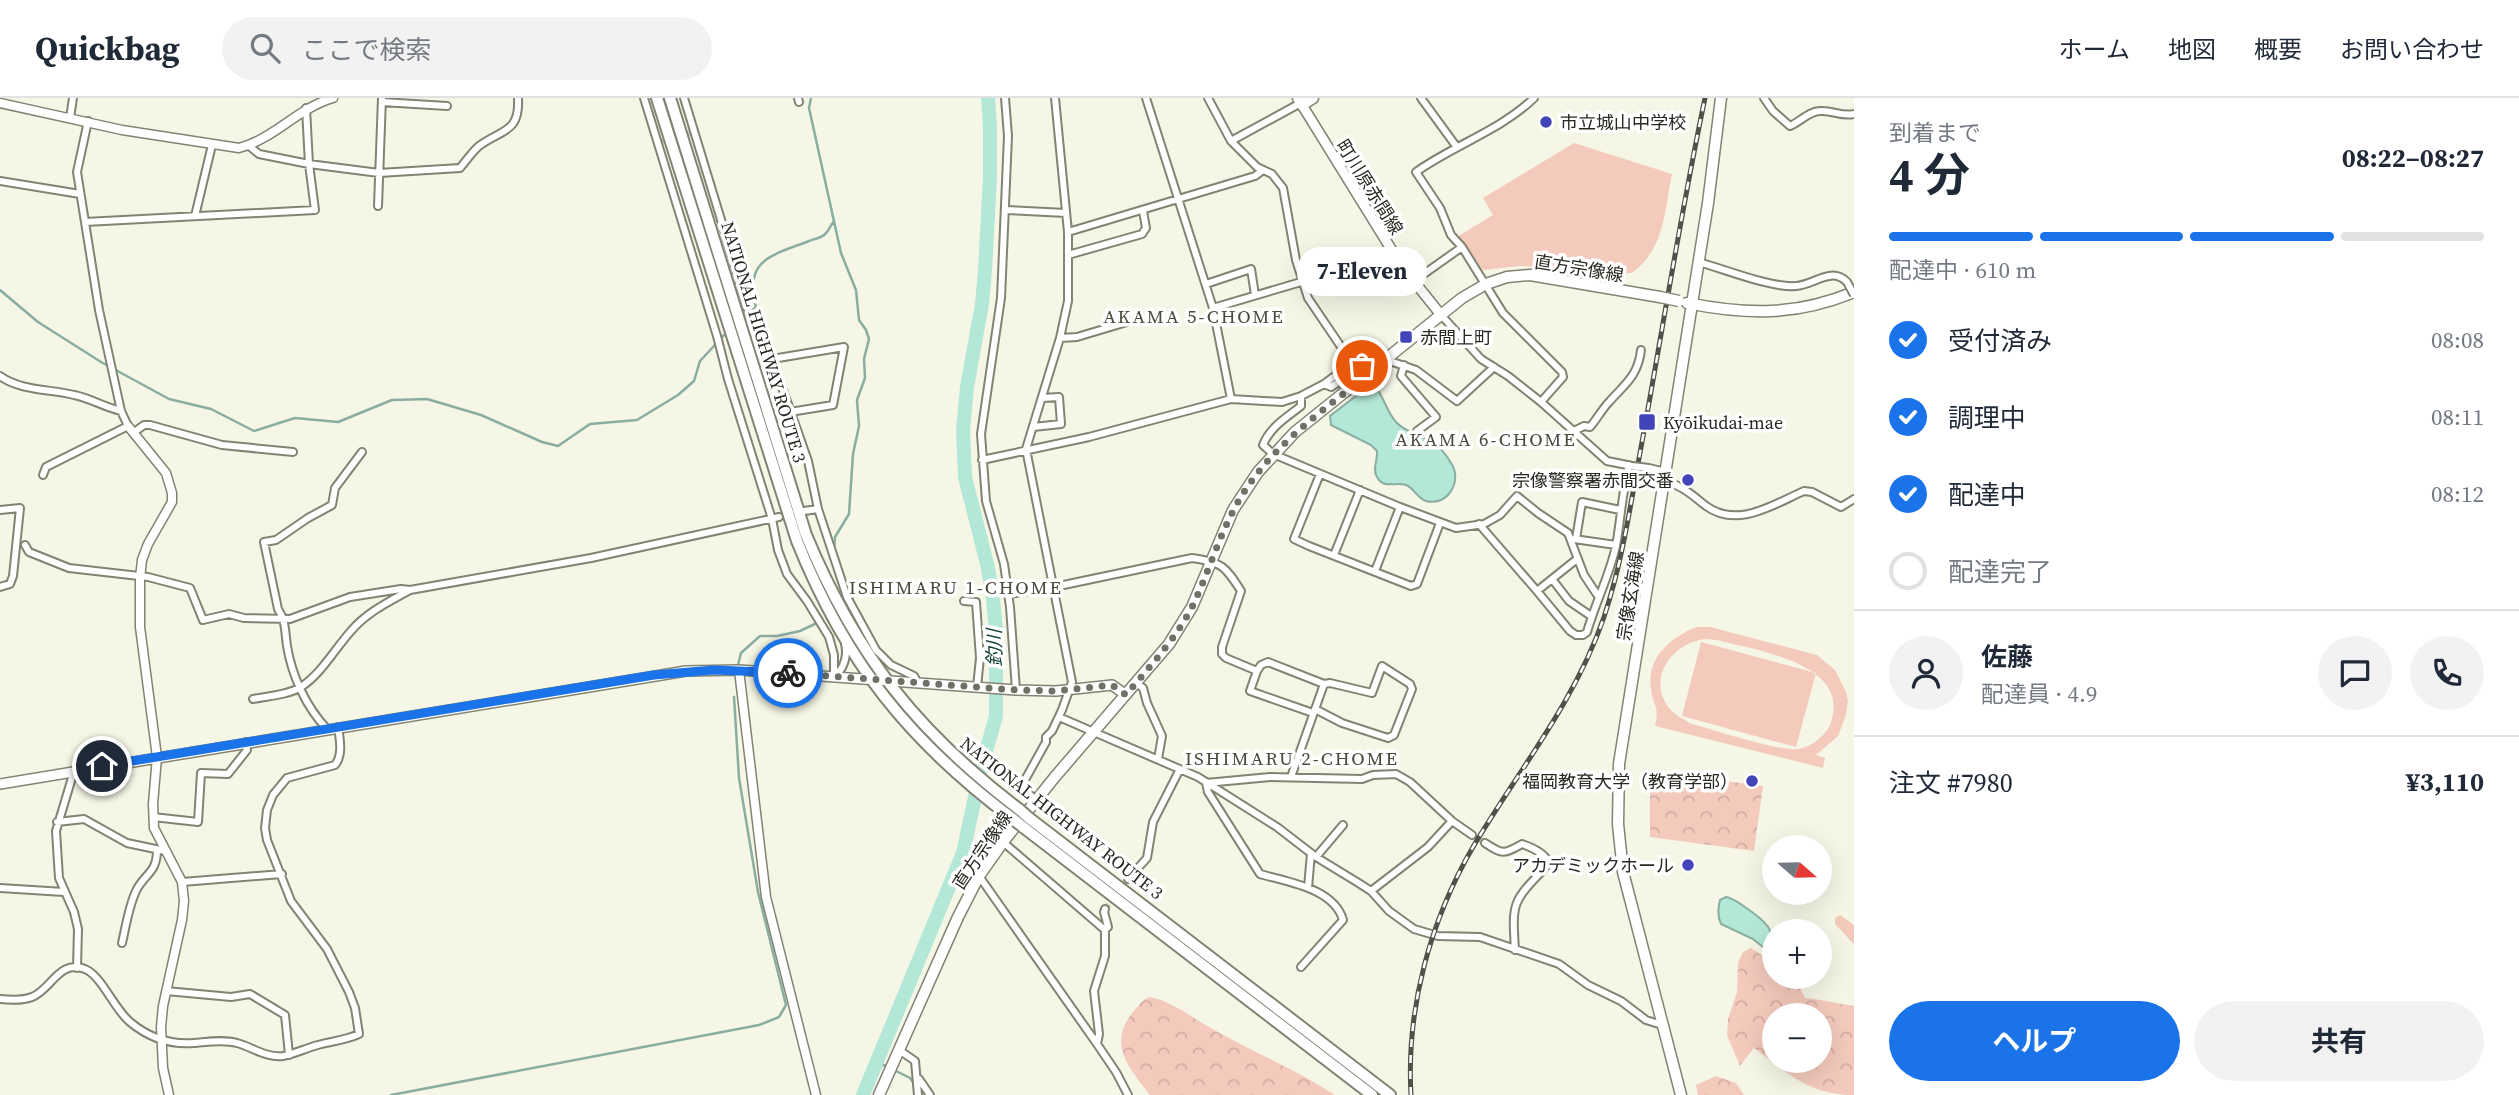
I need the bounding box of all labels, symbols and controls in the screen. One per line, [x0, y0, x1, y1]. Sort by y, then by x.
search box [222, 17, 712, 80]
text: Quickbag [35, 26, 180, 71]
icon: search [246, 29, 284, 67]
text: ここで検索 [302, 32, 432, 68]
text: ホーム [2059, 33, 2130, 66]
text: 地図 [2168, 33, 2216, 66]
text: 概要 [2254, 33, 2302, 66]
text: お問い合わせ [2340, 33, 2484, 66]
place label: 市立城山中学校 [1560, 110, 1686, 135]
marker: 市立城山中学校 [1538, 114, 1554, 130]
text: 到着まで [1889, 117, 1981, 149]
street label: 町川原赤間線 [1331, 135, 1409, 239]
text: 08:22–08:27 [2342, 140, 2484, 176]
text: 4 分 [1889, 143, 1970, 206]
street label: NATIONAL HIGHWAY ROUTE 3 [715, 218, 813, 466]
callout: 7-Eleven [1297, 247, 1427, 296]
street label: 直方宗像線 [1533, 249, 1625, 287]
text: 配達中 · 610 m [1889, 254, 2036, 286]
text: 7-Eleven [1317, 255, 1407, 287]
district label: AKAMA 5-CHOME [1103, 303, 1285, 329]
icon: check [1889, 321, 1927, 359]
text: 受付済み [1948, 323, 2052, 359]
text: 08:08 [2431, 324, 2484, 356]
place label: 赤間上町 [1420, 325, 1492, 350]
marker: 赤間上町 [1398, 329, 1414, 345]
pin [1332, 336, 1392, 396]
icon: bag [1343, 347, 1381, 385]
icon: check [1889, 398, 1927, 436]
text: 調理中 [1948, 400, 2026, 436]
text: 08:11 [2431, 401, 2484, 433]
place label: Kyōikudai-mae [1663, 410, 1783, 435]
marker: Kyōikudai-mae [1637, 412, 1657, 432]
district label: AKAMA 6-CHOME [1395, 426, 1577, 452]
place label: 宗像警察署赤間交番 [1512, 468, 1674, 493]
marker: 宗像警察署赤間交番 [1680, 472, 1696, 488]
icon: check [1889, 475, 1927, 513]
text: 配達中 [1948, 477, 2026, 513]
text: 08:12 [2431, 478, 2484, 510]
street label: 宗像玄海線 [1611, 550, 1649, 642]
text: 配達完了 [1948, 554, 2052, 590]
district label: ISHIMARU 1-CHOME [849, 574, 1063, 600]
water label: 釣川 [981, 627, 1007, 667]
button: person [1889, 636, 1963, 710]
button: chat [2318, 636, 2392, 710]
button: phone [2410, 636, 2484, 710]
courier [753, 638, 823, 708]
text: 佐藤 [1981, 639, 2033, 675]
icon: bike [769, 654, 807, 692]
text: 配達員 · 4.9 [1981, 678, 2098, 710]
street label: NATIONAL HIGHWAY ROUTE 3 [955, 731, 1169, 905]
pin [72, 736, 132, 796]
district label: ISHIMARU 2-CHOME [1185, 745, 1399, 771]
icon: home [83, 747, 121, 785]
text: ¥3,110 [2406, 764, 2484, 800]
text: 注文 #7980 [1889, 765, 2013, 801]
place label: 福岡教育大学（教育学部） [1522, 769, 1738, 794]
marker: 福岡教育大学（教育学部） [1744, 773, 1760, 789]
street label: 直方宗像線 [946, 806, 1018, 894]
north arrow [1762, 835, 1832, 905]
map controls [1762, 835, 1832, 1073]
place label: アカデミックホール [1512, 853, 1674, 878]
marker: アカデミックホール [1680, 857, 1696, 873]
button: + [1762, 919, 1832, 989]
button: ヘルプ [1889, 1001, 2180, 1081]
button: 共有 [2194, 1001, 2484, 1081]
button: − [1762, 1003, 1832, 1073]

